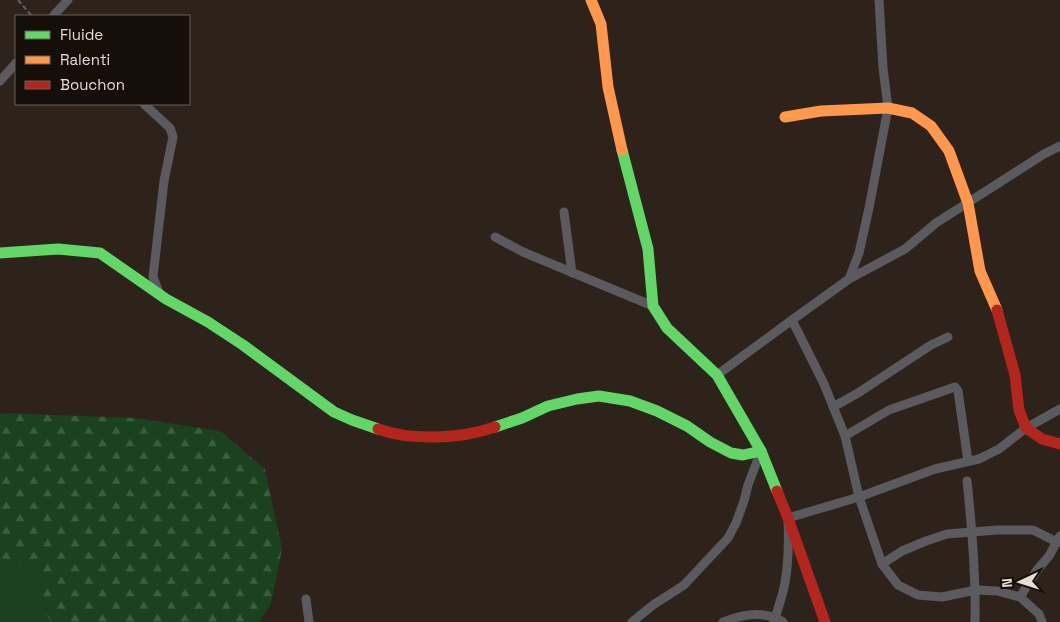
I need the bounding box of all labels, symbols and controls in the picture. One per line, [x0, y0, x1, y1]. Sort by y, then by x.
legend [15, 15, 190, 105]
text: Fluide [60, 25, 103, 44]
text: Ralenti [60, 50, 110, 69]
text: Bouchon [60, 75, 125, 94]
north arrow [995, 557, 1045, 607]
text: N [998, 578, 1016, 588]

